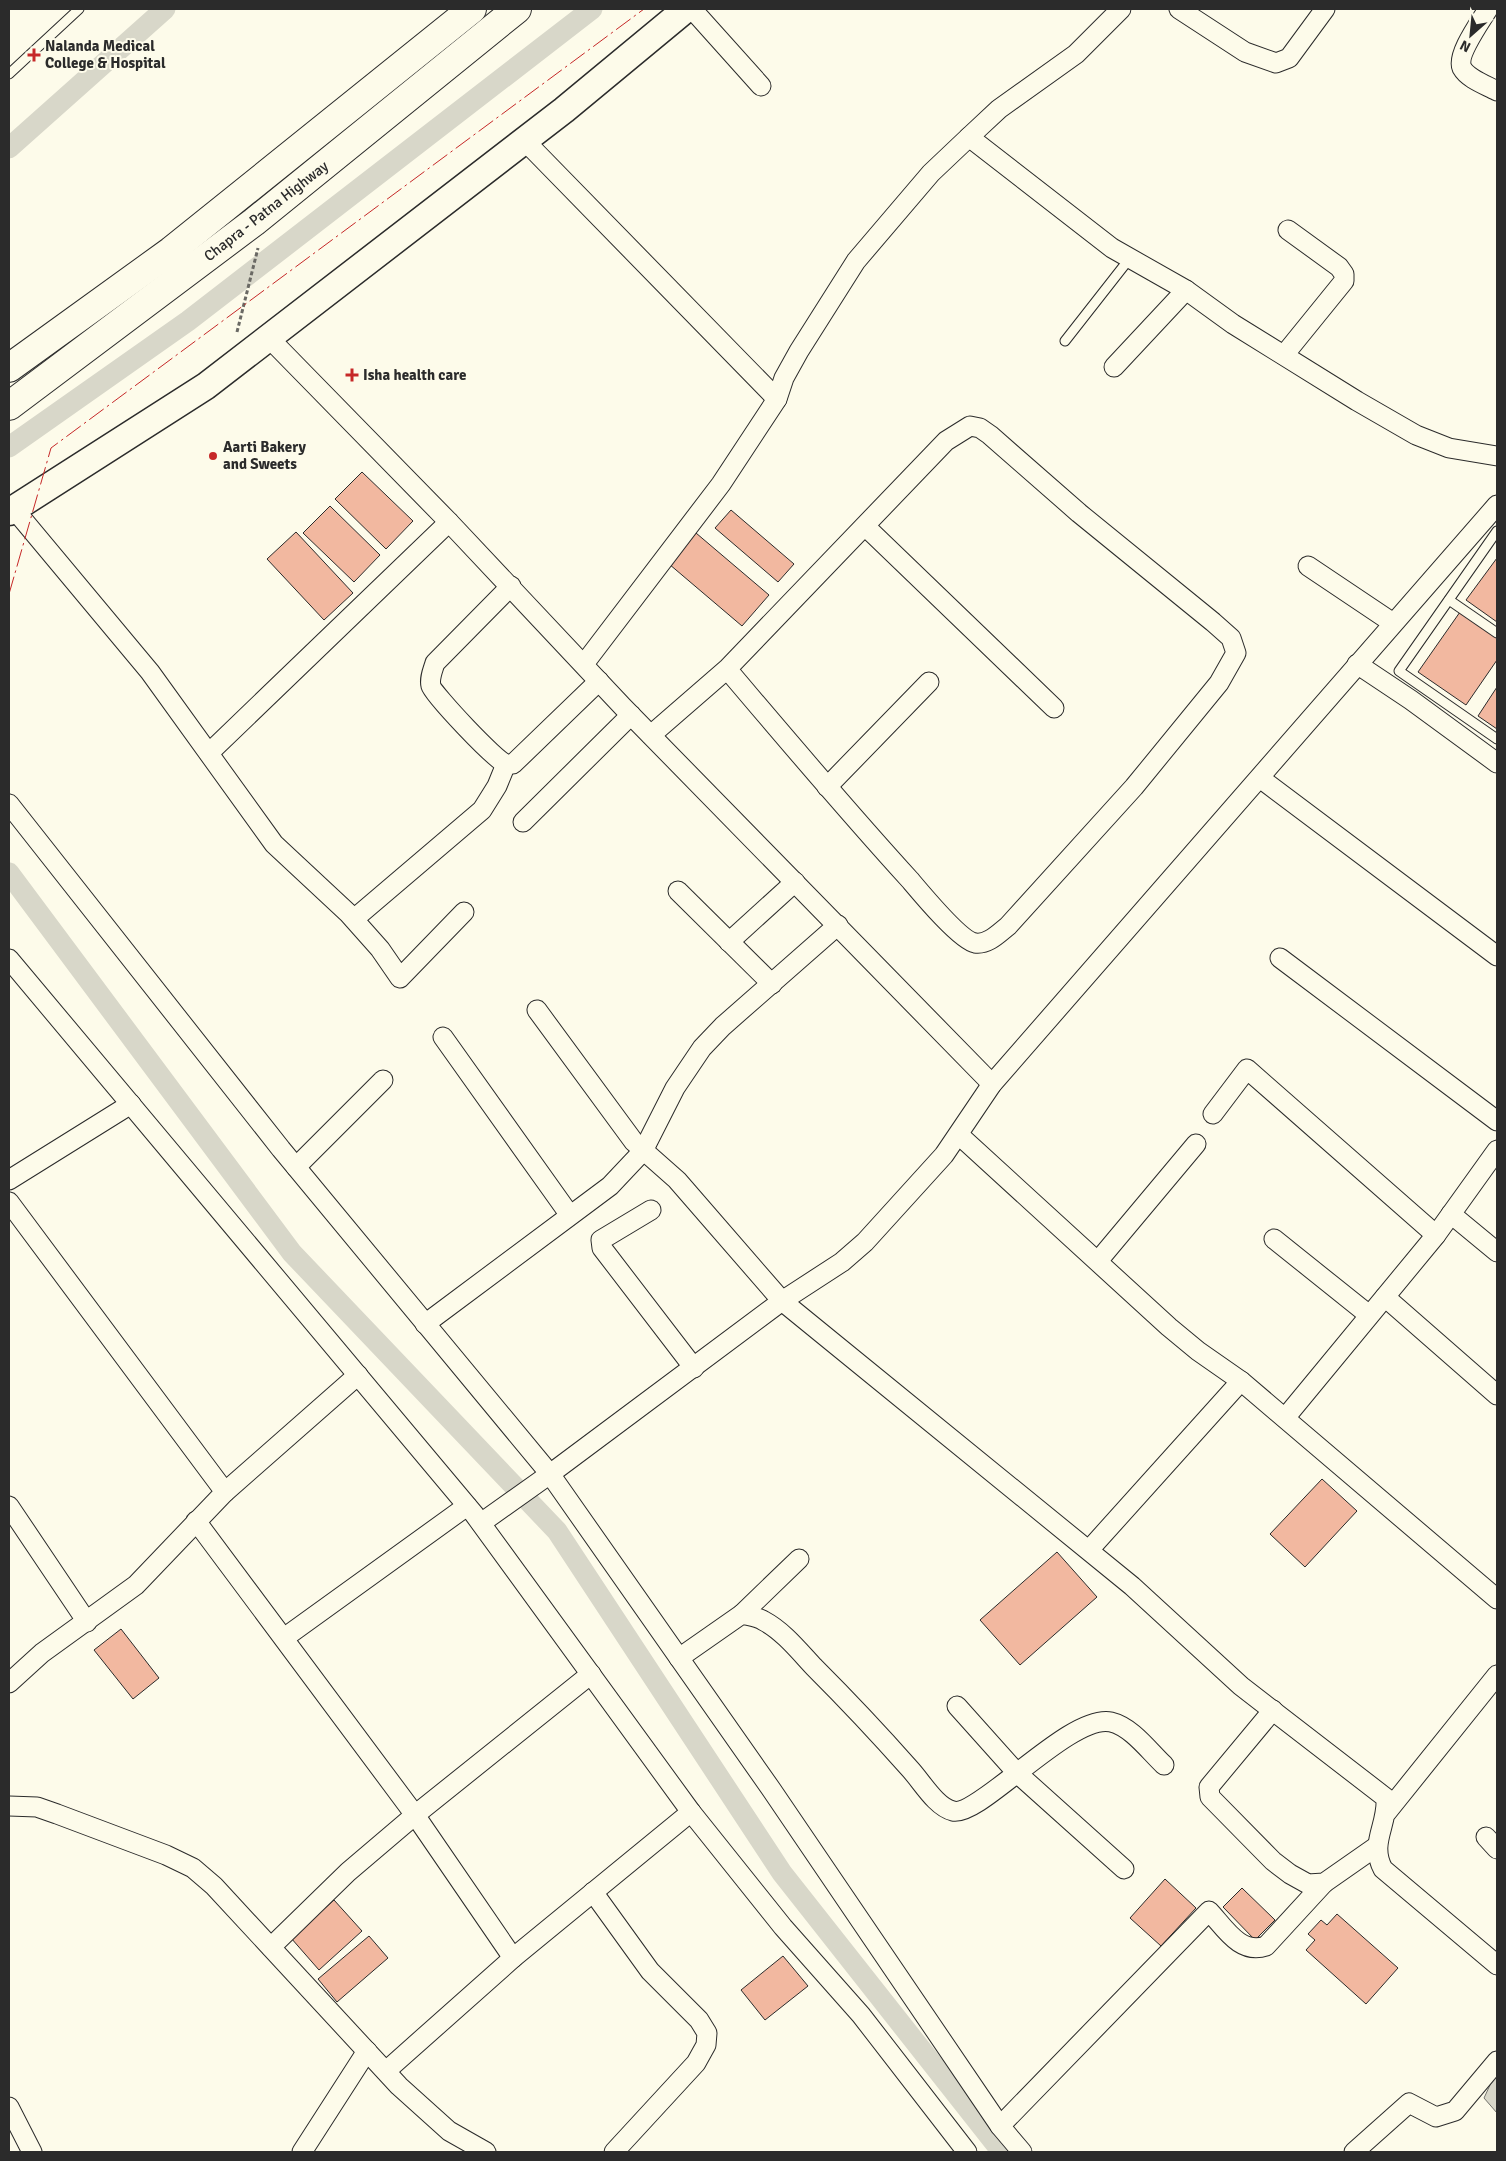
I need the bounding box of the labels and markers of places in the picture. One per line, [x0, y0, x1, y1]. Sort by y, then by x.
place label: Nalanda Medical College & Hospital [45, 37, 166, 72]
marker: Nalanda Medical College & Hospital [27, 48, 41, 62]
place label: Isha health care [363, 366, 466, 384]
marker: Isha health care [345, 368, 359, 382]
place label: Aarti Bakery and Sweets [223, 438, 307, 473]
marker: Aarti Bakery and Sweets [207, 450, 219, 462]

